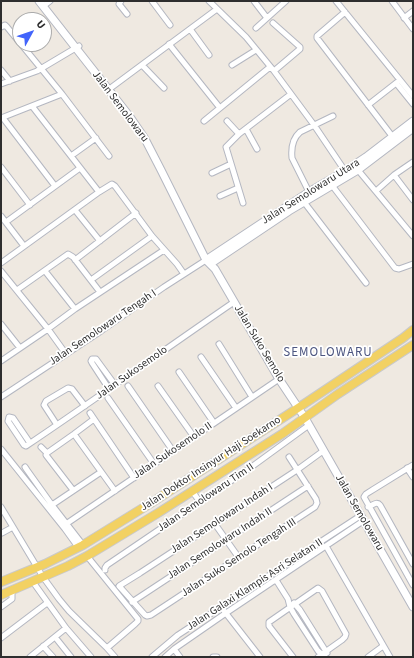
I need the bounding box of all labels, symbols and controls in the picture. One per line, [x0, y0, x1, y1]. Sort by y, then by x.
north arrow [12, 12, 52, 52]
text: U [33, 17, 49, 32]
street label: Jalan Semolowaru [89, 69, 151, 145]
street label: Jalan Semolowaru Utara [260, 156, 362, 228]
street label: Jalan Semolowaru Tengah I [47, 287, 159, 369]
street label: Jalan Suko Semolo [231, 303, 287, 385]
street label: Jalan Sukosemolo [94, 343, 170, 403]
district label: SEMOLOWARU [283, 345, 373, 361]
street label: Jalan Doktor Insinyur Haji Soekarno [138, 414, 284, 514]
street label: Jalan Sukosemolo II [131, 420, 215, 482]
street label: Jalan Semolowaru Tim II [155, 461, 257, 535]
street label: Jalan Semolowaru [332, 473, 386, 553]
street label: Jalan Semolowaru Indah I [168, 481, 276, 557]
street label: Jalan Semolowaru Indah II [165, 505, 275, 583]
street label: Jalan Suko Semolo Tengah III [179, 516, 299, 600]
street label: Jalan Galaxi Klampis Asri Selatan II [185, 536, 325, 634]

